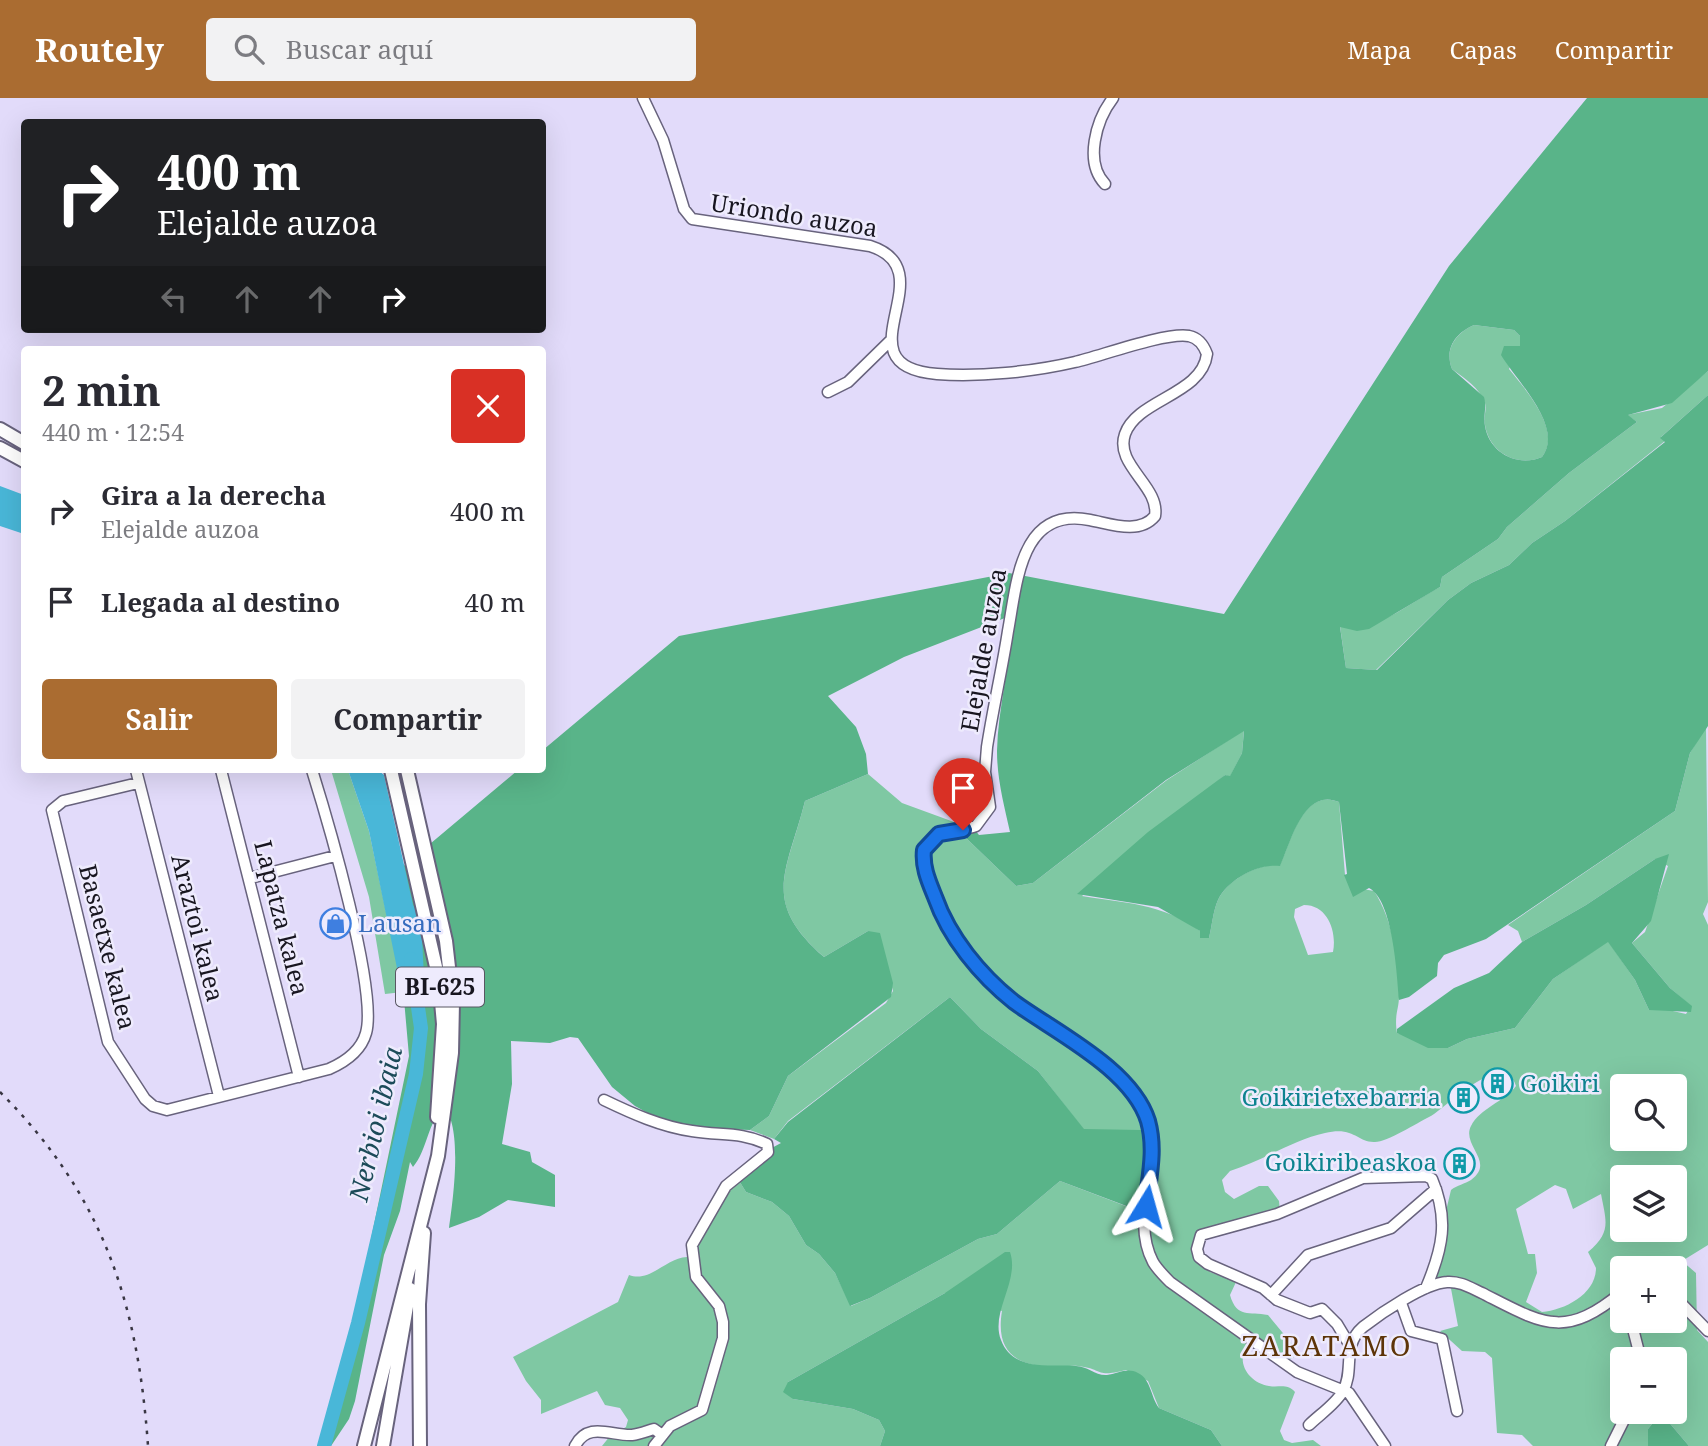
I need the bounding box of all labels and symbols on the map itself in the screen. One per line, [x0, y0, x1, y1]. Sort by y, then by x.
street label: Uriondo auzoa [708, 185, 880, 244]
street label: Elejalde auzoa [952, 565, 1013, 734]
pin [933, 758, 993, 830]
street label: Lapatza kalea [247, 837, 318, 999]
street label: Araztoi kalea [164, 850, 233, 1005]
street label: Basaetxe kalea [72, 861, 145, 1033]
place label: Lausan [358, 906, 442, 939]
shop icon: Lausan [318, 907, 352, 941]
road number: BI-625 [396, 968, 484, 1006]
water label: Nerbioi ibaia [340, 1043, 410, 1206]
place label: Goikiri [1520, 1066, 1600, 1099]
building icon: Goikiri [1480, 1067, 1514, 1101]
place label: Goikirietxebarria [1242, 1080, 1441, 1113]
building icon: Goikirietxebarria [1447, 1081, 1481, 1115]
place label: Goikiribeaskoa [1265, 1145, 1437, 1178]
building icon: Goikiribeaskoa [1443, 1146, 1477, 1180]
position arrow [1109, 1169, 1183, 1243]
district label: ZARATAMO [1241, 1326, 1413, 1364]

